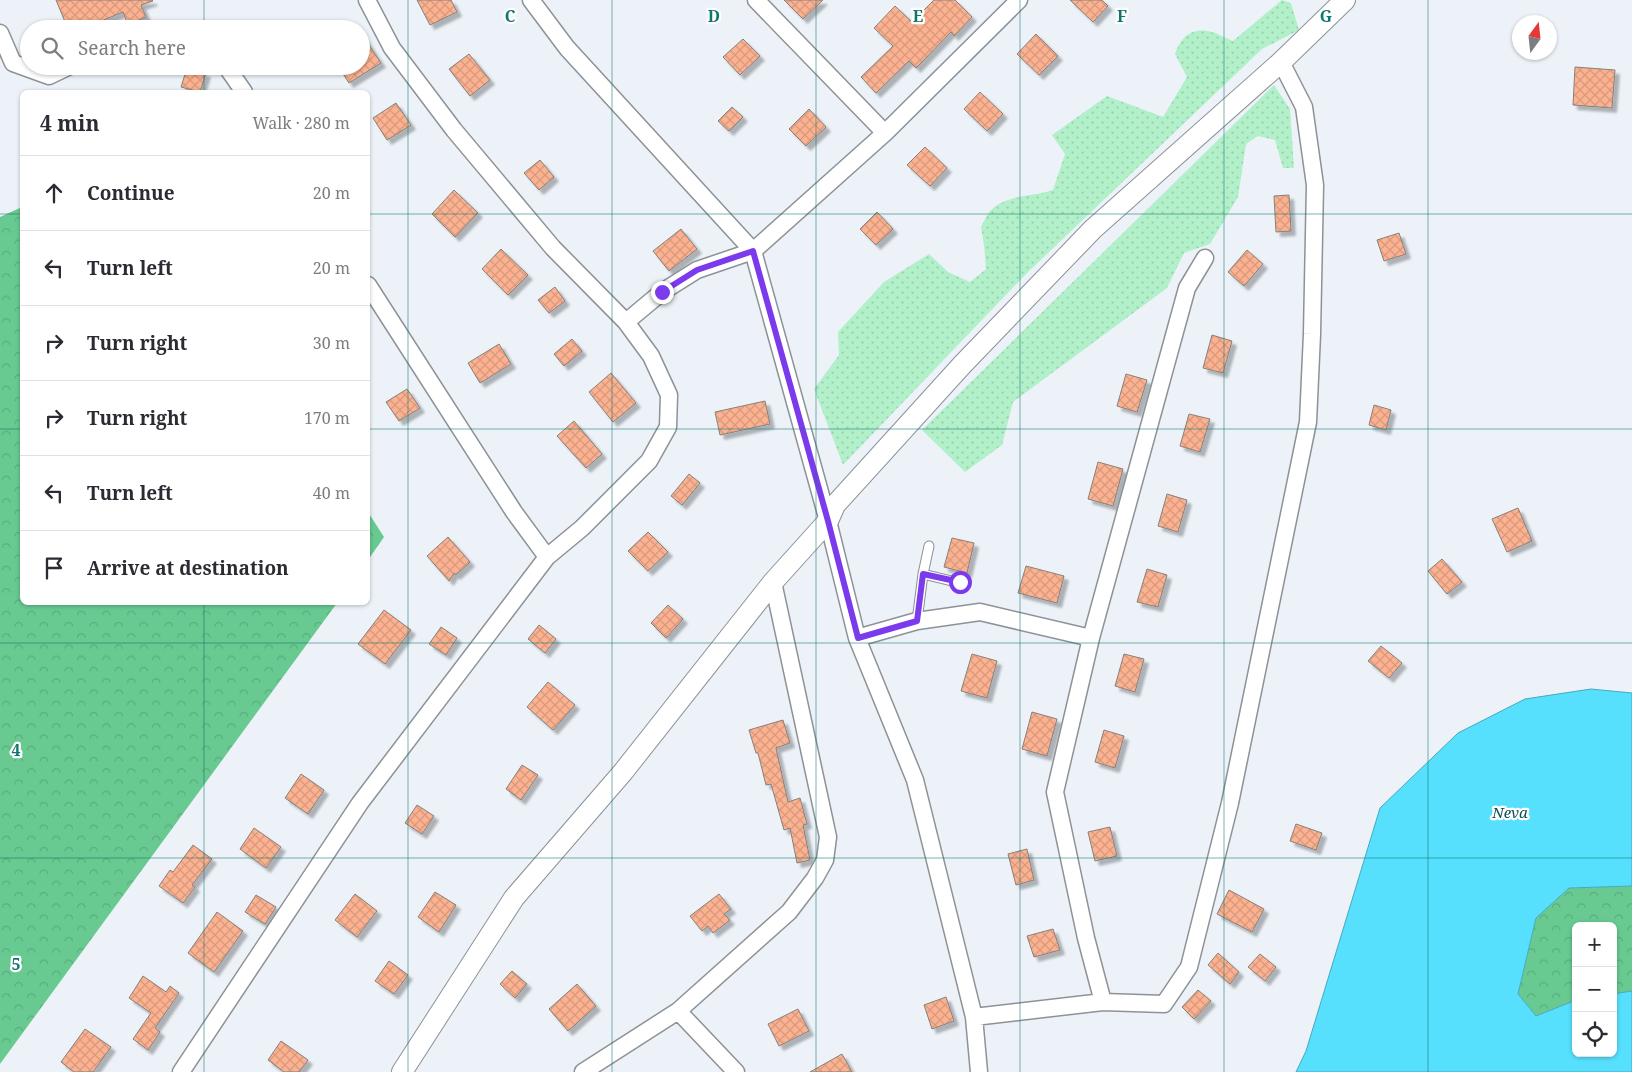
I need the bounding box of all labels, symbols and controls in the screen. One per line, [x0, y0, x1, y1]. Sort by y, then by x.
text: C [505, 5, 516, 27]
text: D [708, 5, 720, 27]
text: E [913, 5, 923, 27]
text: F [1117, 5, 1127, 27]
text: G [1320, 5, 1332, 27]
north arrow [1512, 15, 1557, 60]
search box [20, 20, 370, 75]
icon: search [38, 34, 66, 62]
text: Search here [78, 35, 186, 61]
text: 4 min [40, 109, 99, 137]
text: Walk · 280 m [253, 112, 350, 134]
icon: ahead [40, 179, 68, 207]
text: Continue [87, 180, 175, 206]
text: 20 m [313, 182, 350, 204]
icon: left [40, 254, 68, 282]
text: Turn left [87, 255, 173, 281]
text: 20 m [313, 257, 350, 279]
route end [651, 281, 674, 304]
icon: right [40, 329, 68, 357]
text: Turn right [87, 330, 187, 356]
text: 30 m [313, 332, 350, 354]
icon: right [40, 404, 68, 432]
text: Turn right [87, 405, 187, 431]
text: 170 m [304, 407, 350, 429]
icon: left [40, 479, 68, 507]
text: Turn left [87, 480, 173, 506]
text: 40 m [313, 482, 350, 504]
icon: arrive [40, 554, 68, 582]
text: Arrive at destination [87, 555, 289, 581]
route start [949, 571, 972, 594]
text: 4 [11, 739, 21, 761]
water label: Neva [1491, 802, 1528, 822]
map controls [1572, 922, 1617, 1057]
button: + [1572, 922, 1617, 967]
text: 5 [11, 953, 21, 975]
button: − [1572, 967, 1617, 1012]
button: locate [1572, 1012, 1617, 1057]

